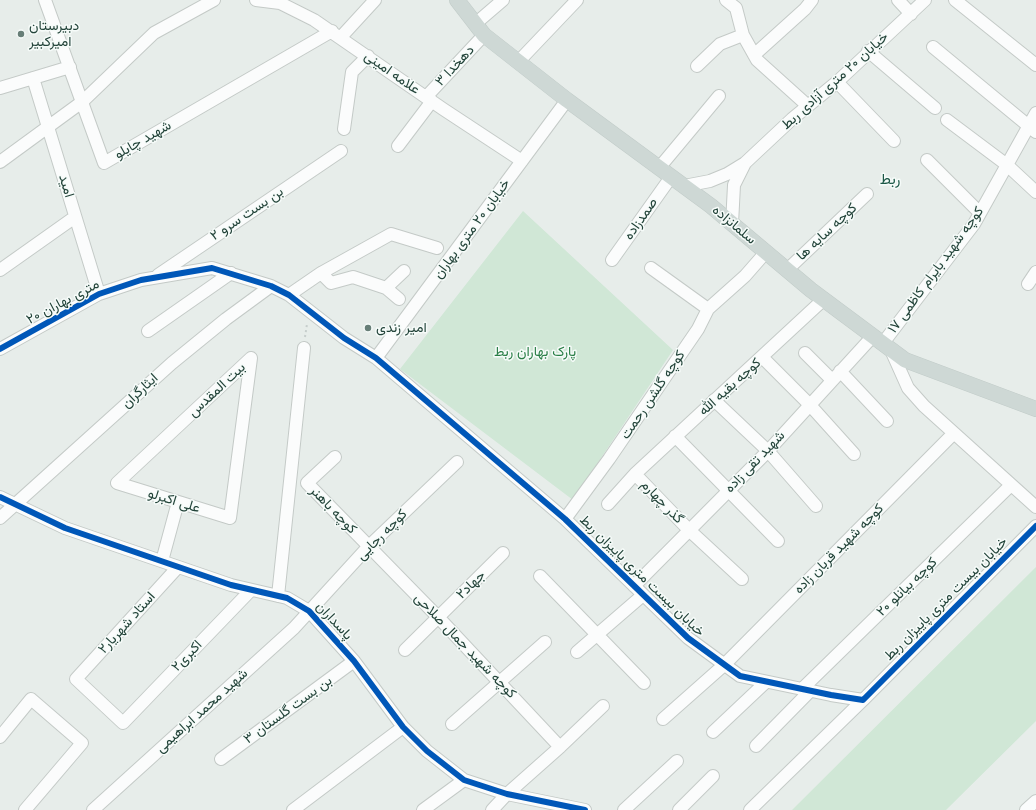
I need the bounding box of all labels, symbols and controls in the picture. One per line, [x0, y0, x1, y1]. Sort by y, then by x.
place label: دبیرستان امیرکبیر [29, 18, 79, 50]
marker: دبیرستان امیرکبیر [16, 29, 26, 39]
street label: خیابان ۲۰ متری آزادی ربط [778, 29, 892, 133]
street label: دهخدا ۳ [432, 42, 478, 90]
street label: علامه امینی [361, 48, 423, 98]
street label: شهید چایلو [112, 117, 174, 163]
district label: ربط [880, 171, 900, 189]
street label: امید [55, 172, 77, 200]
street label: خیابان ۲۰ متری بهاران [430, 176, 514, 282]
street label: بن بست سرو ۲ [207, 183, 287, 245]
street label: صمدزاده [621, 195, 661, 243]
street label: کوچه سایه ها [793, 200, 861, 264]
street label: سلمانزاده [709, 202, 759, 248]
street label: کوچه شهید بایرام کاظمی ۱۷ [884, 203, 988, 337]
street label: ۲۰ متری بهاران [24, 276, 102, 328]
place label: امیر زندی [376, 320, 427, 336]
marker: امیر زندی [363, 323, 373, 333]
park label: پارک بهاران ربط [494, 344, 576, 360]
street label: کوچه گلشن رحمت [617, 347, 689, 443]
street label: کوچه بقیه الله [695, 355, 765, 419]
street label: بیت المقدس [185, 359, 249, 421]
street label: ایثارگران [118, 370, 162, 412]
street label: شهید تقی زاده [721, 428, 789, 496]
street label: گذر چهارم [637, 477, 687, 527]
street label: کوچه باهنر [306, 482, 360, 538]
street label: علی اکبرلو [146, 485, 202, 517]
street label: کوچه شهید قربان زاده [791, 501, 887, 597]
street label: کوچه رجایی [353, 506, 411, 564]
street label: خیابان بیست متری پاییزان ربط [576, 512, 708, 640]
street label: خیابان بیست متری پاییزان ربط [881, 534, 1011, 664]
street label: کوچه بیانلو ۲۰ [873, 554, 941, 620]
street label: جهاد۲ [453, 567, 489, 603]
street label: استاد شهریار۲ [95, 589, 159, 657]
street label: کوچه شهید جمال صلاحی [410, 590, 520, 702]
street label: پاسداران [312, 598, 356, 644]
street label: اکبری۲ [168, 637, 206, 675]
street label: شهید محمد ابراهیمی [153, 665, 251, 757]
street label: بن بست گلستان ۳ [241, 672, 335, 748]

